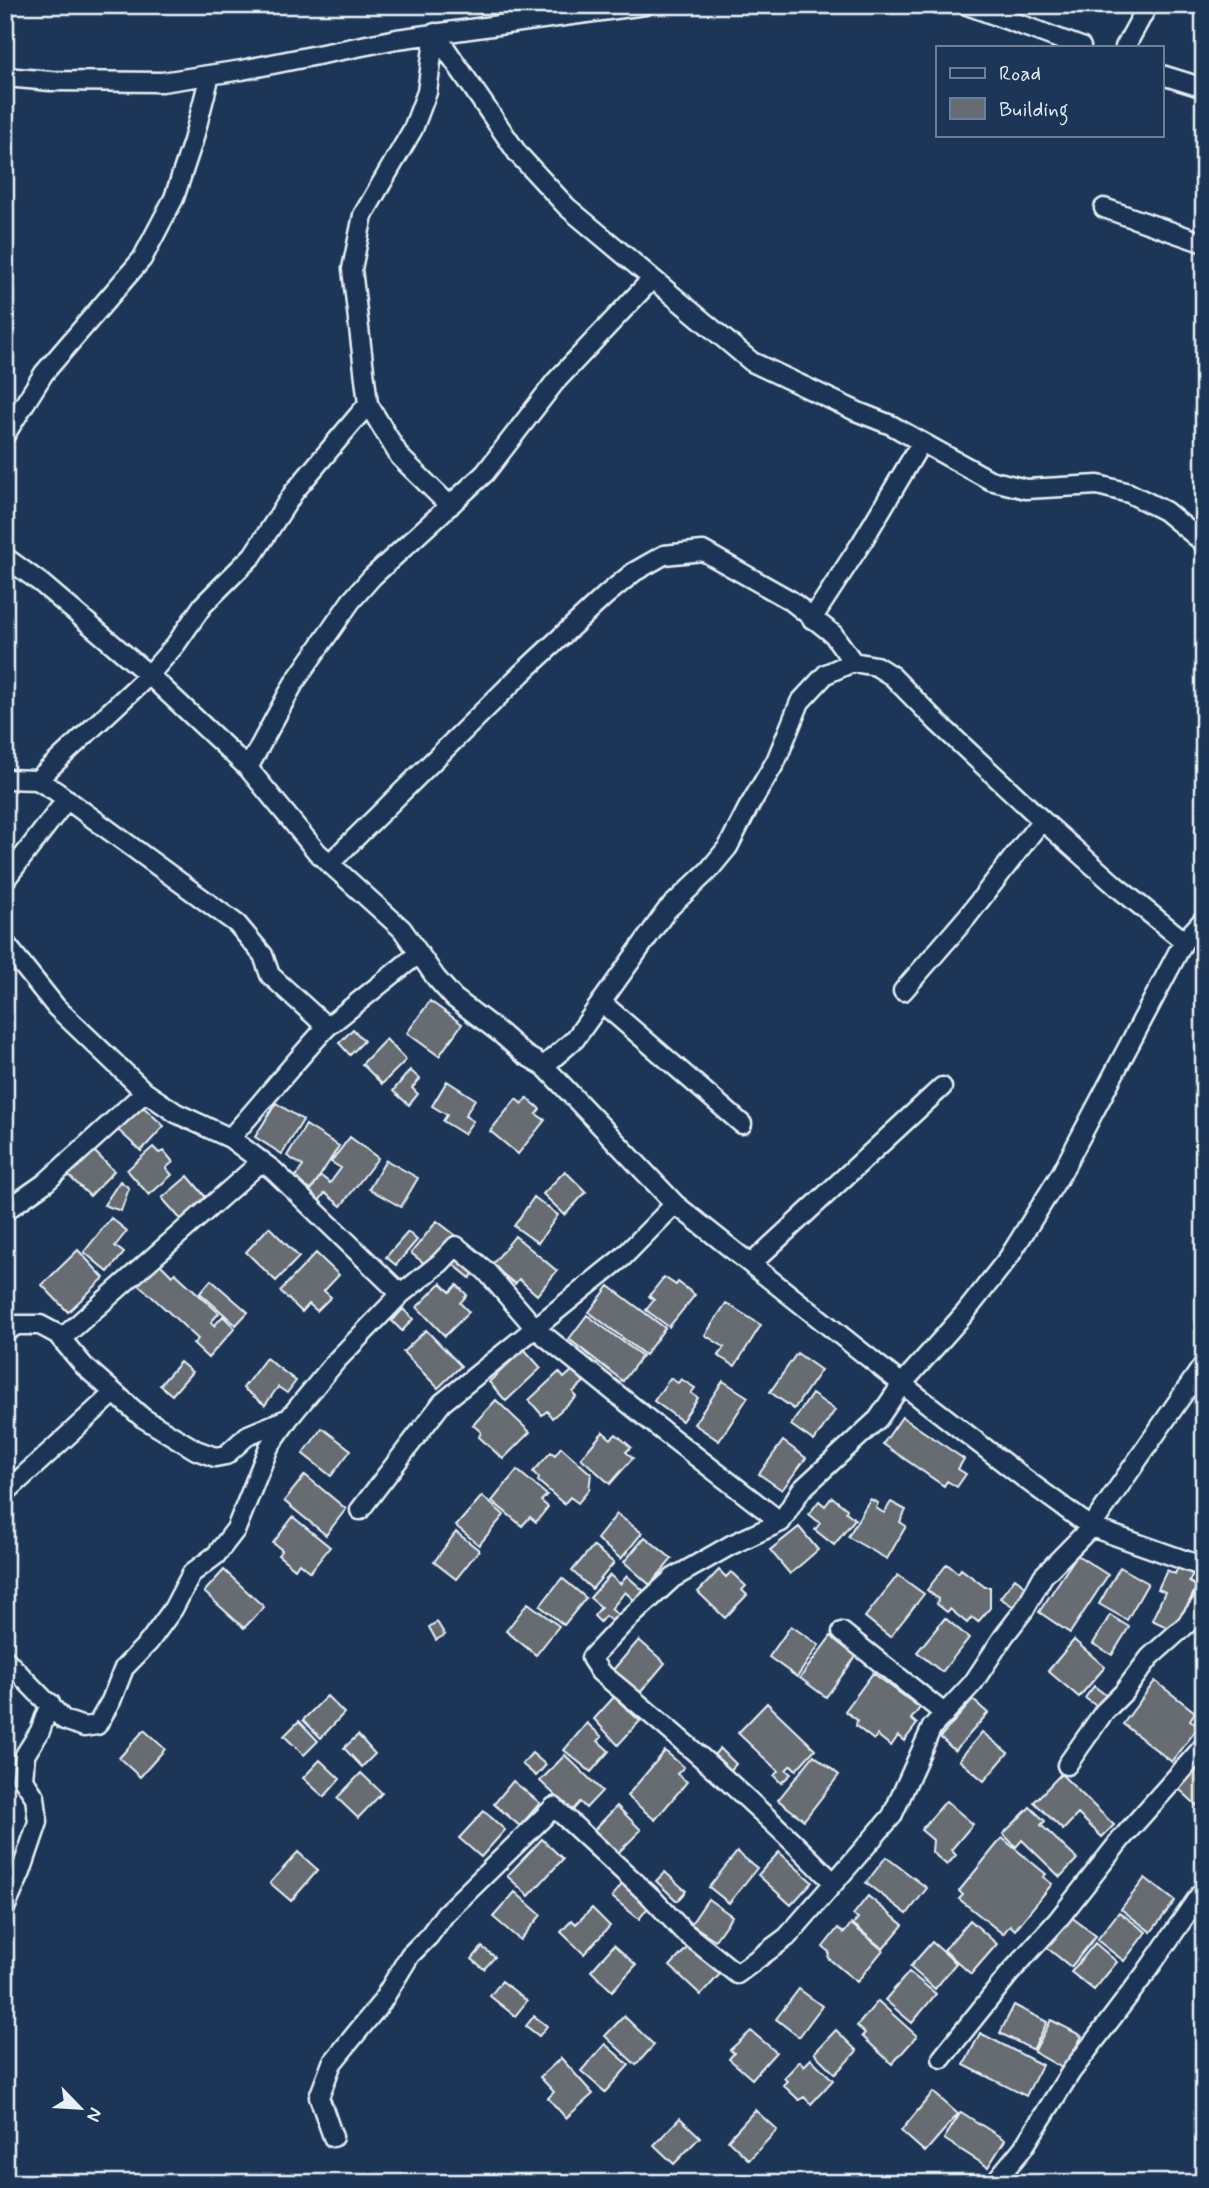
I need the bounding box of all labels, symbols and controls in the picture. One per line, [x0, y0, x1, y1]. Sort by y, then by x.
legend [936, 46, 1164, 136]
text: Road [999, 60, 1041, 88]
text: Building [999, 96, 1069, 126]
north arrow [46, 2072, 116, 2142]
text: N [80, 2104, 108, 2126]

